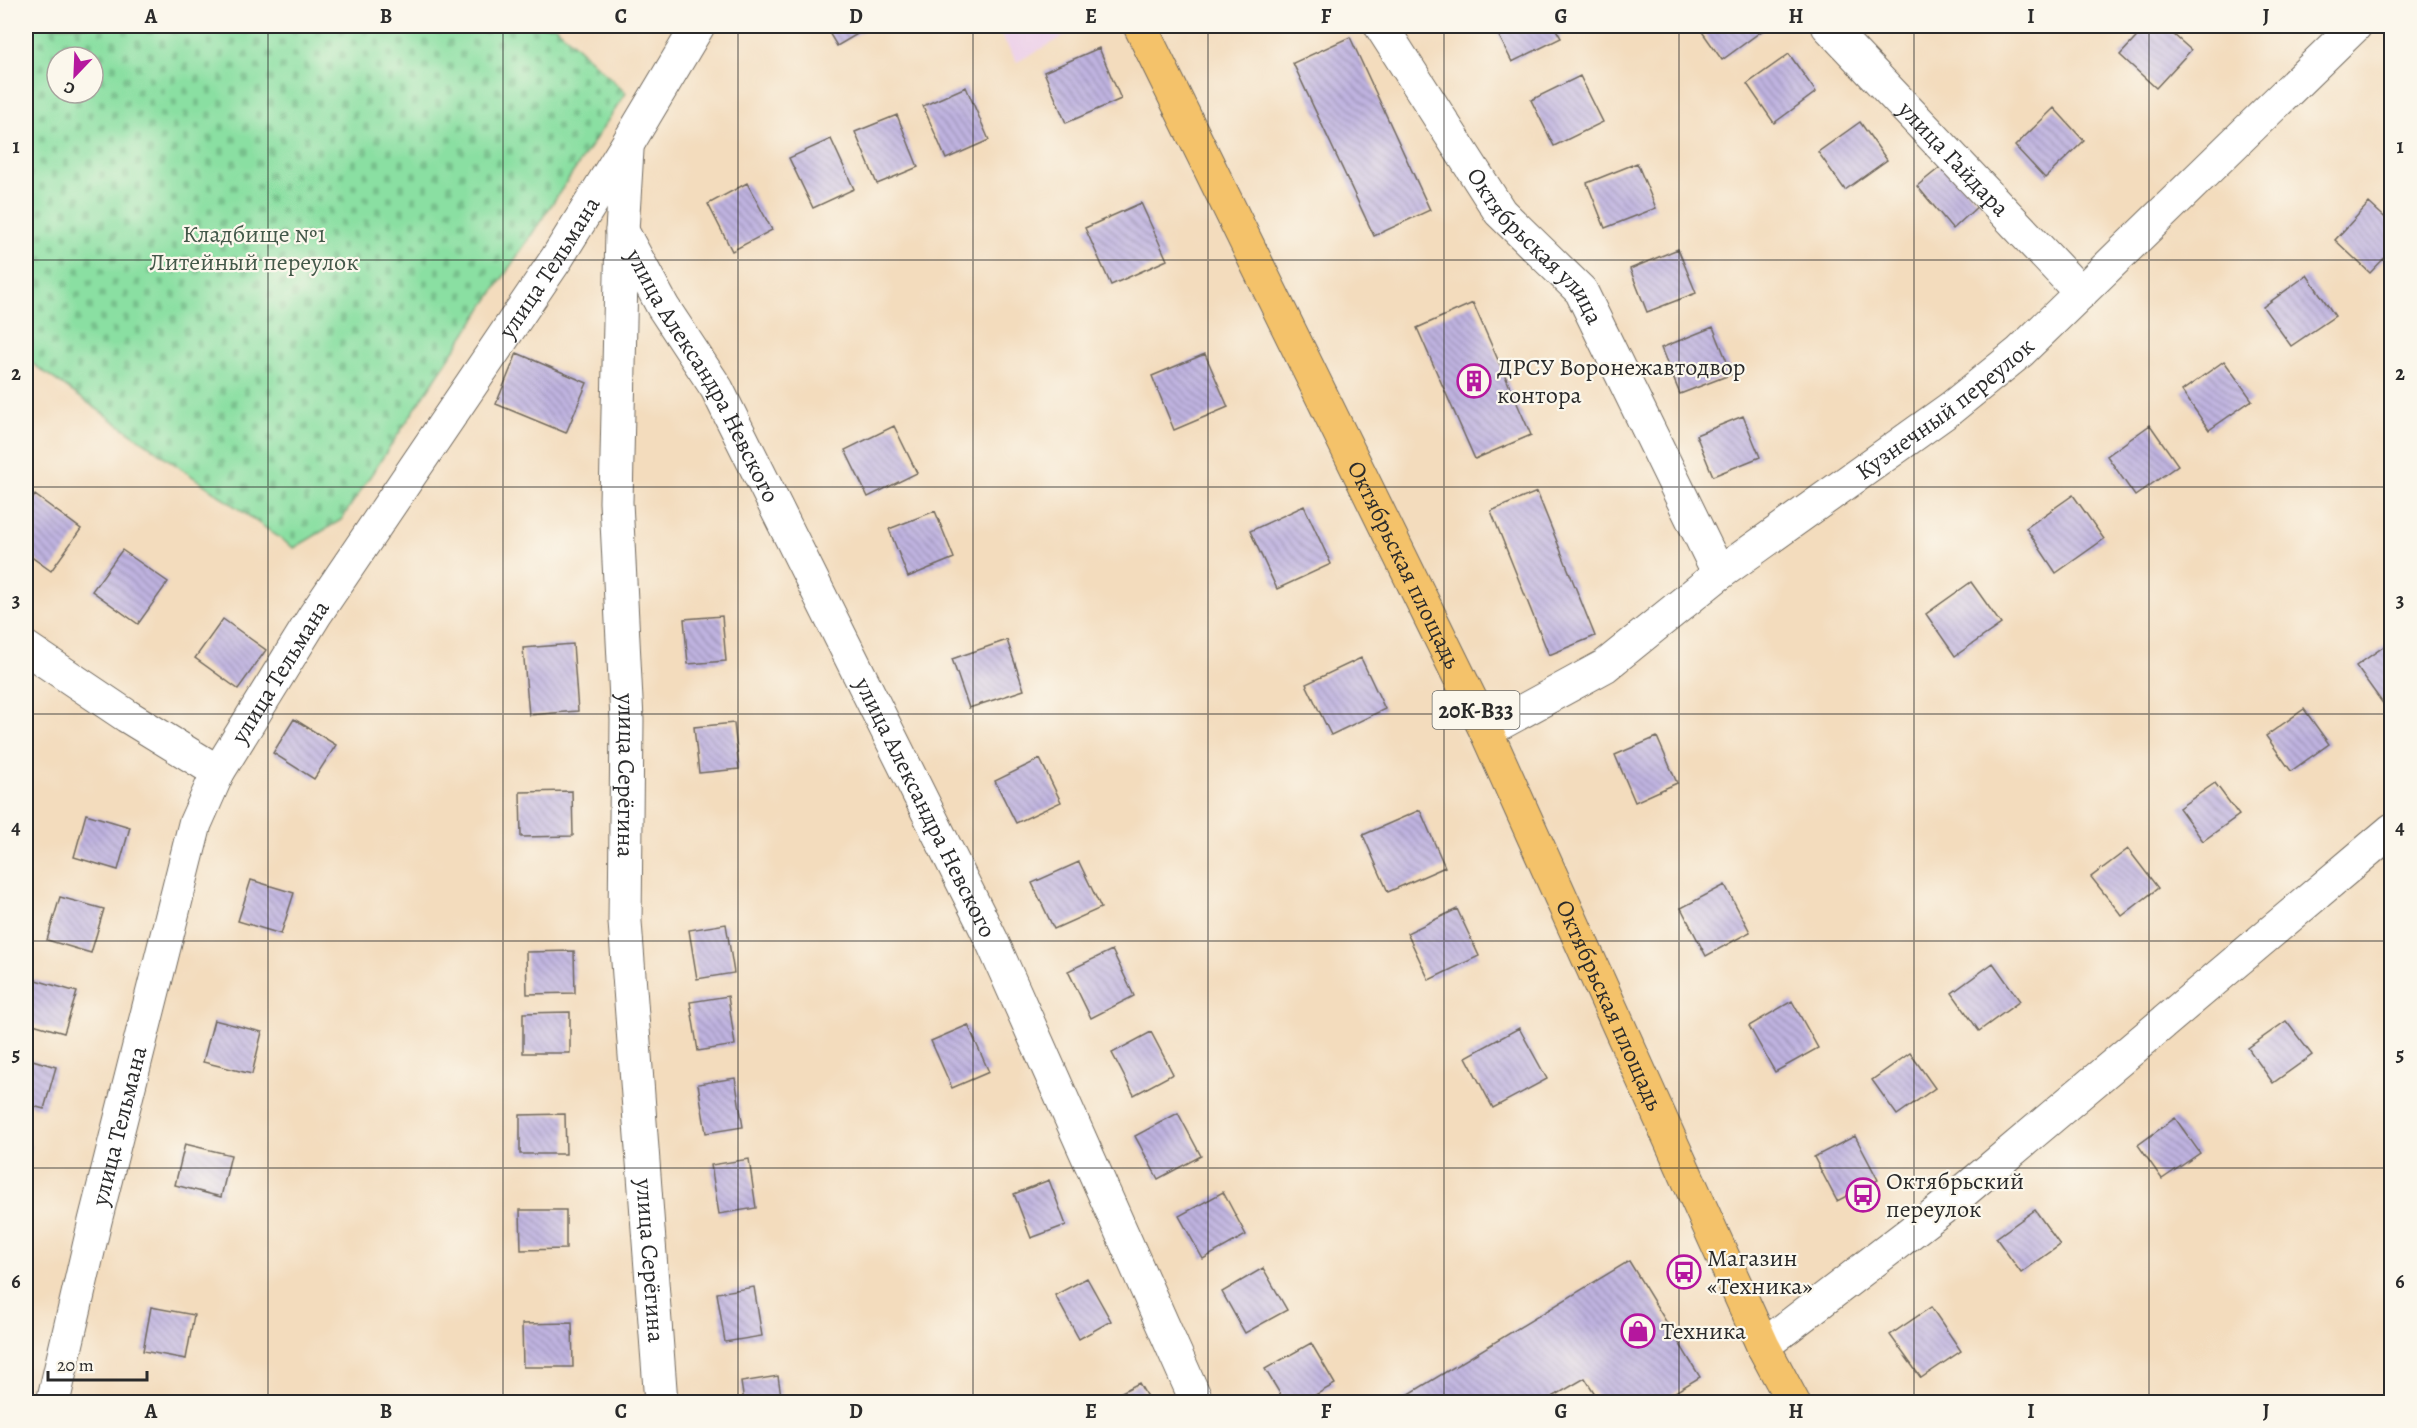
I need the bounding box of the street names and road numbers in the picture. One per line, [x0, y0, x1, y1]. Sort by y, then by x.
street label: улица Гайдара [1891, 93, 2016, 224]
street label: Октябрьская улица [1460, 161, 1611, 330]
street label: улица Тельмана [491, 190, 607, 345]
street label: улица Александра Невского [618, 242, 787, 508]
street label: Кузнечный переулок [1849, 331, 2041, 487]
street label: Октябрьская площадь [1340, 455, 1469, 674]
street label: улица Тельмана [223, 594, 337, 750]
street label: улица Александра Невского [847, 671, 1004, 943]
road number: 20К-В33 [1432, 691, 1520, 729]
street label: улица Серёгина [610, 692, 643, 858]
street label: Октябрьская площадь [1548, 895, 1671, 1116]
street label: улица Тельмана [83, 1043, 154, 1210]
street label: улица Серёгина [628, 1176, 672, 1344]

